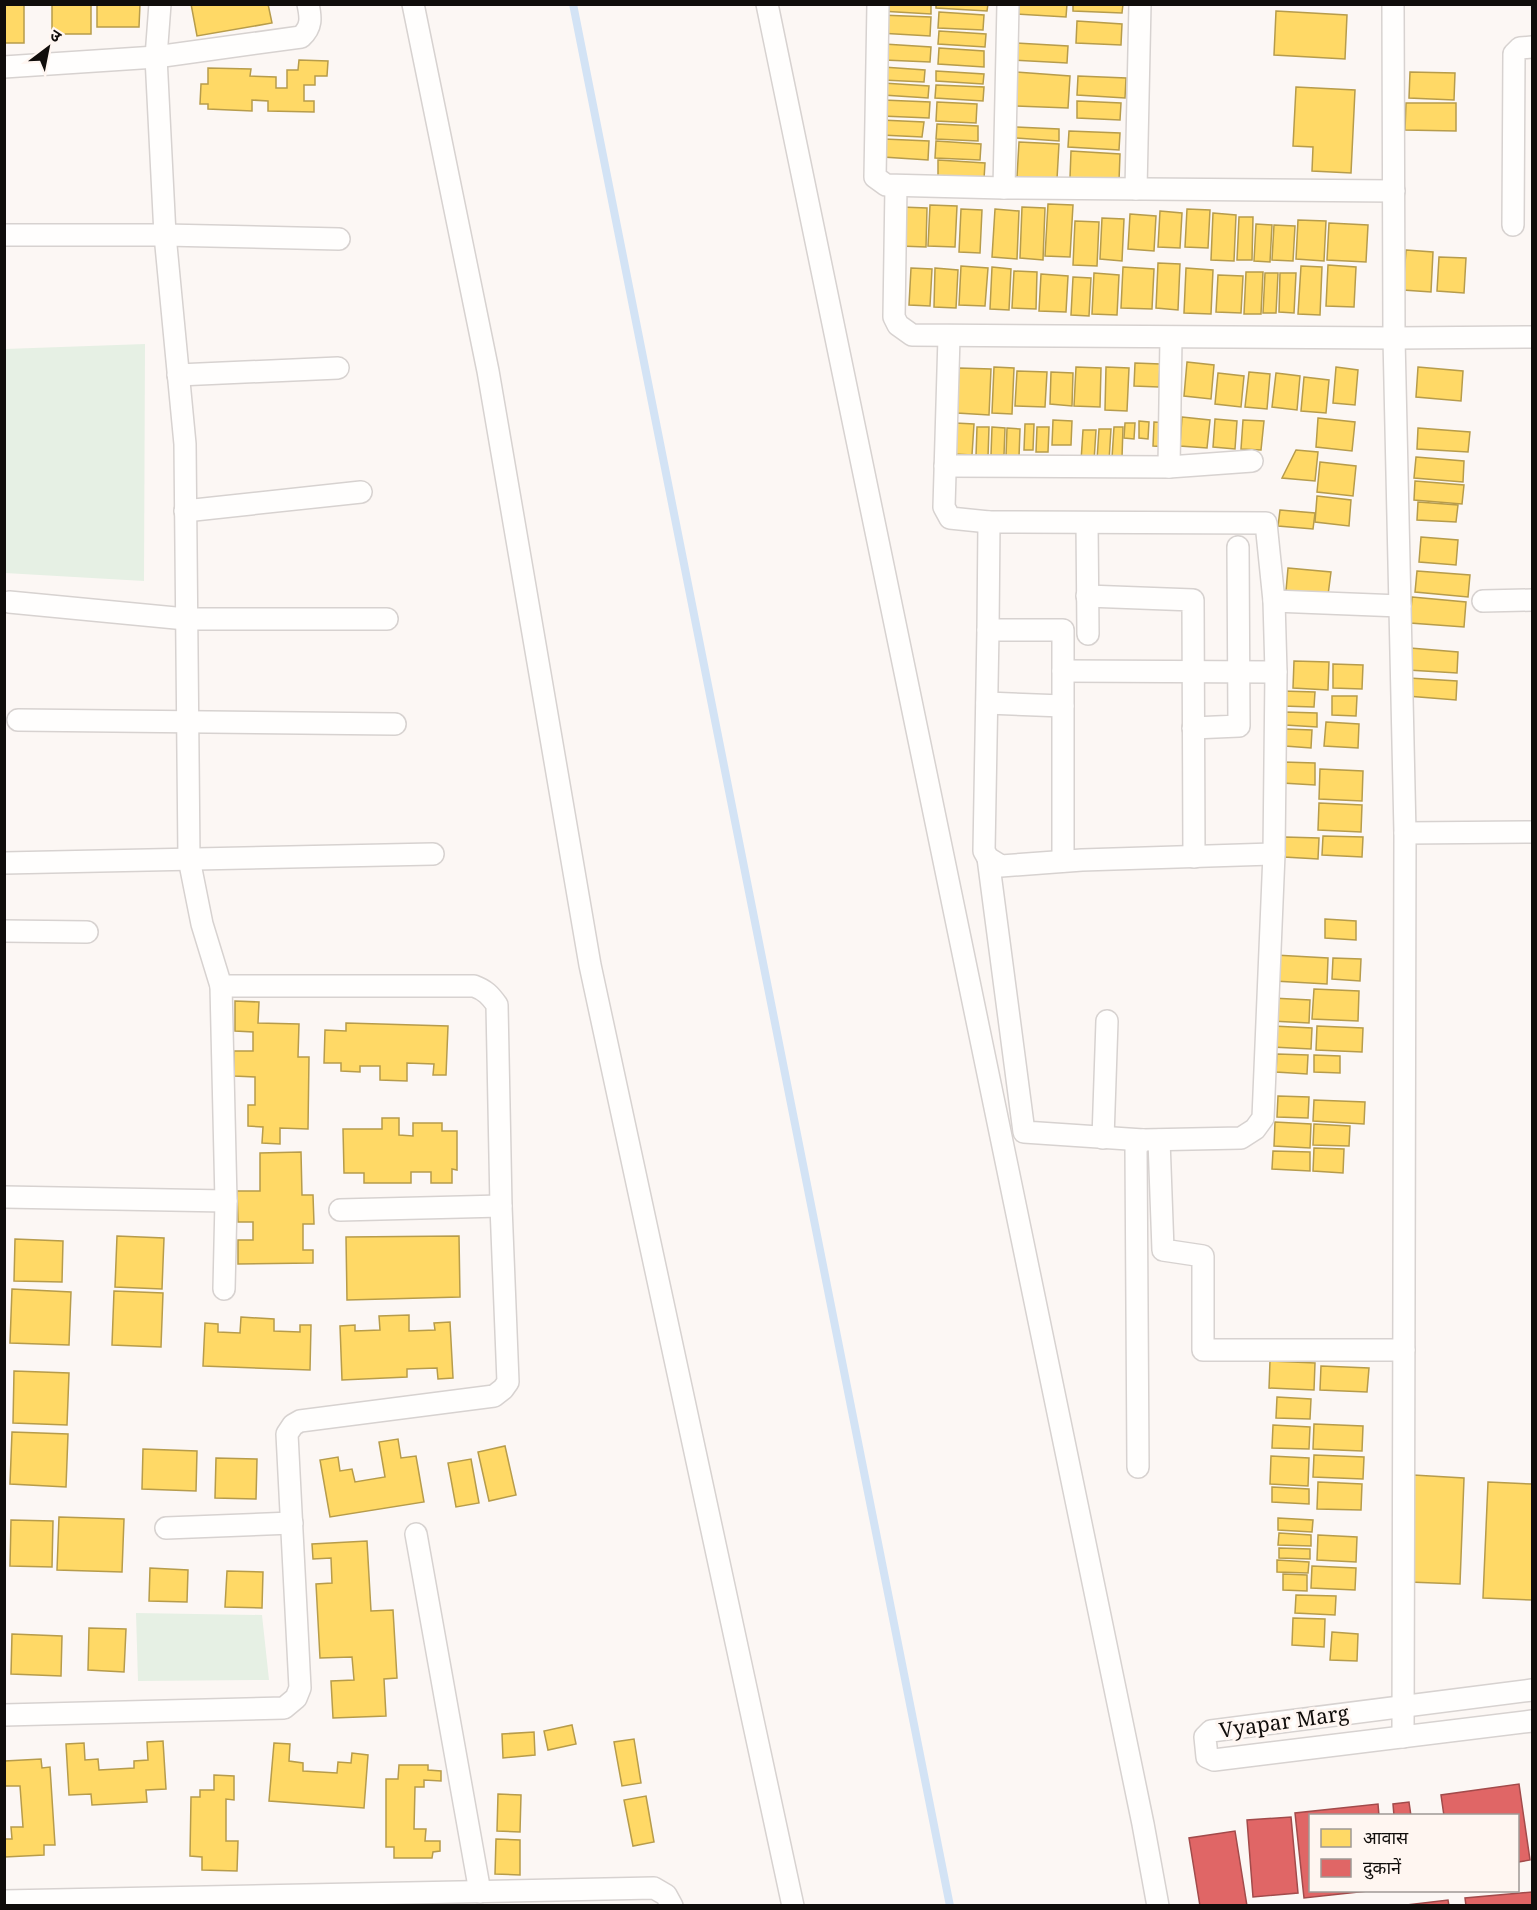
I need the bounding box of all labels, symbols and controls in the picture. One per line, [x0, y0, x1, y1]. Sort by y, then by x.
north arrow [18, 18, 78, 78]
text: उ [46, 23, 66, 47]
street label: Vyapar Marg [1217, 1698, 1351, 1744]
legend [1309, 1814, 1519, 1892]
text: आवास [1363, 1825, 1409, 1849]
text: दुकानें [1363, 1855, 1402, 1880]

